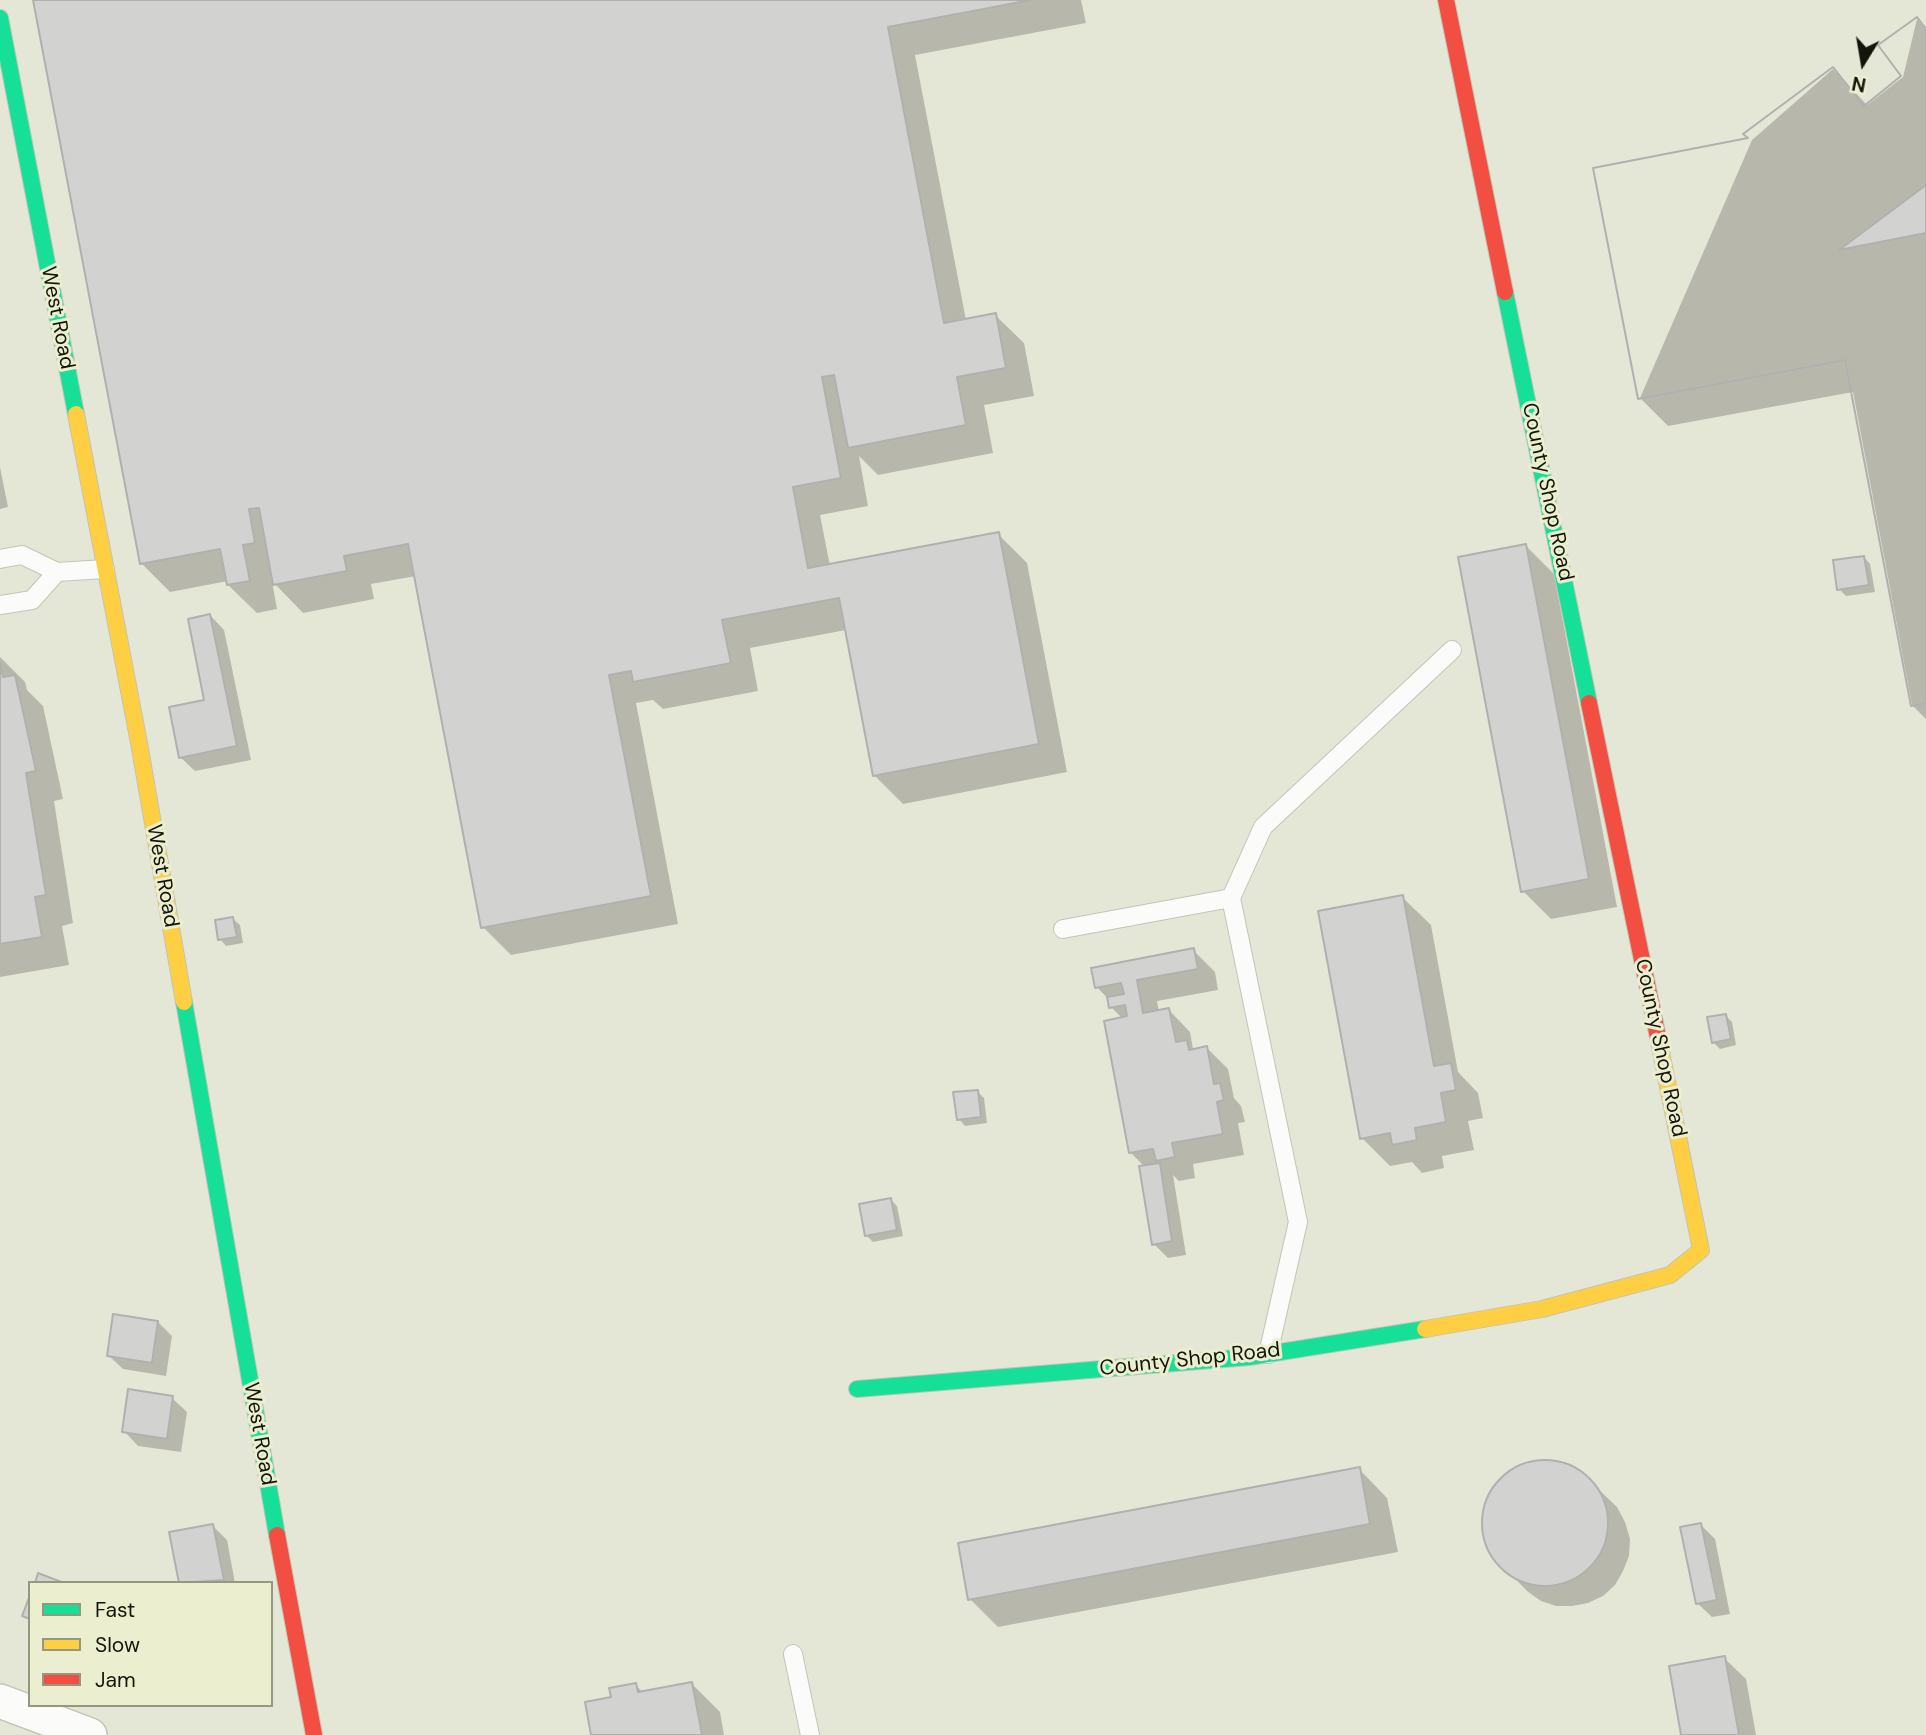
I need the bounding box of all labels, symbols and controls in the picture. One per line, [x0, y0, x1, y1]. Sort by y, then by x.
north arrow [1828, 28, 1898, 98]
text: N [1850, 71, 1868, 98]
street label: West Road [35, 265, 79, 371]
street label: County Shop Road [1516, 401, 1578, 583]
street label: West Road [141, 823, 183, 929]
street label: County Shop Road [1629, 957, 1691, 1139]
street label: County Shop Road [1098, 1338, 1282, 1382]
street label: West Road [238, 1381, 280, 1487]
legend [28, 1581, 273, 1707]
text: Fast [95, 1596, 135, 1624]
text: Slow [95, 1631, 140, 1659]
text: Jam [95, 1666, 136, 1694]

